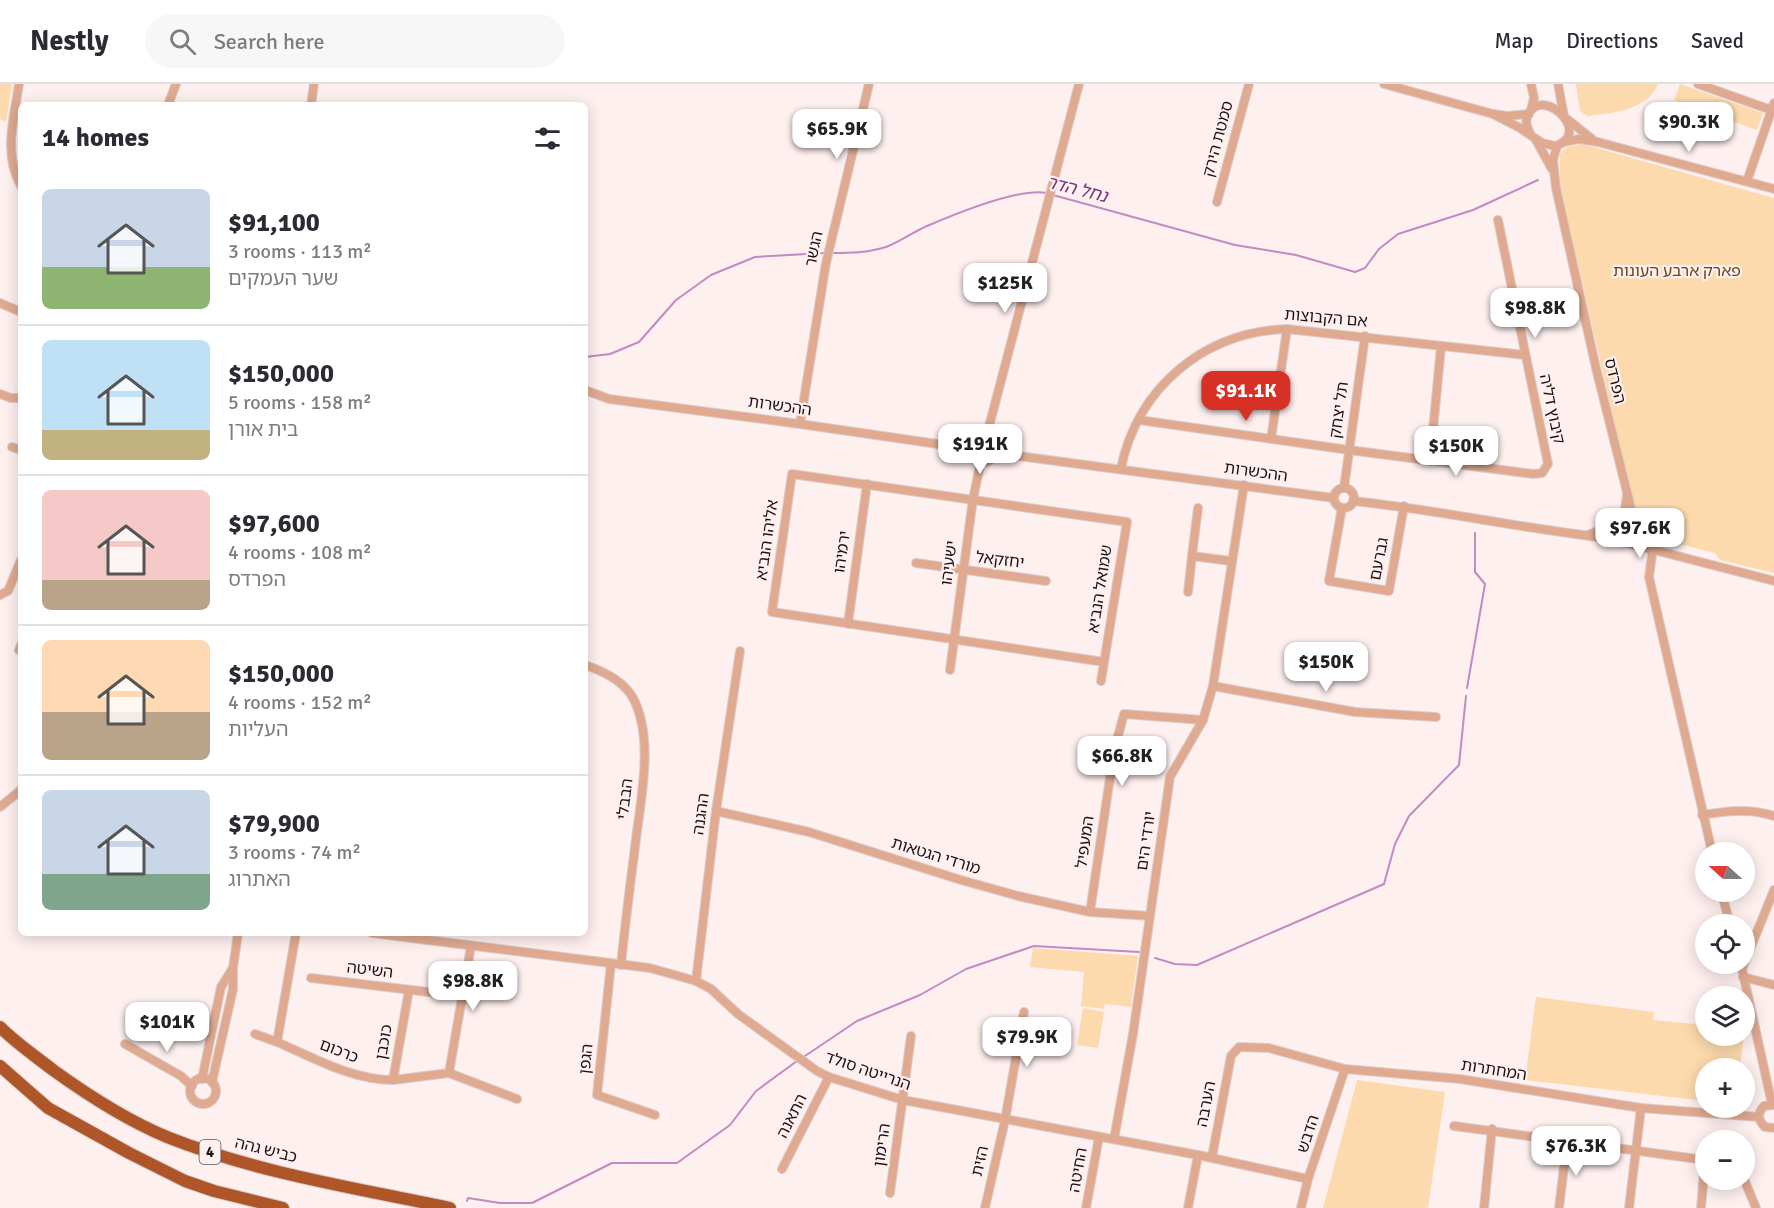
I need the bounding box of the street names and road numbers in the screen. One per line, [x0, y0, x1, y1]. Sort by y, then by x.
street label: סמטת הירק [1198, 99, 1238, 179]
street label: הגשר [800, 229, 828, 269]
street label: אם הקבוצות [1284, 304, 1368, 332]
street label: הפרדס [1600, 356, 1630, 406]
street label: קיבוץ דליה [1535, 372, 1569, 446]
street label: תל יצחק [1325, 380, 1353, 440]
street label: ההכשרות [747, 392, 813, 420]
street label: ההכשרות [1223, 458, 1289, 486]
street label: אליהו הנביא [751, 498, 783, 582]
street label: ירמיהו [829, 530, 855, 574]
street label: גברעם [1365, 536, 1393, 582]
street label: ישעיהו [936, 539, 962, 587]
street label: שמואל הנביא [1083, 543, 1117, 635]
street label: יחזקאל [975, 547, 1025, 573]
street label: הבבלי [613, 777, 637, 821]
street label: ההגנה [688, 792, 714, 836]
street label: יורדי הים [1132, 810, 1160, 872]
street label: המעפיל [1071, 814, 1099, 870]
street label: מורדי הגטאות [889, 833, 983, 879]
street label: השיטה [346, 957, 394, 983]
street label: כוכבן [371, 1023, 397, 1061]
street label: כרכום [317, 1034, 361, 1068]
street label: הגפן [574, 1043, 598, 1075]
street label: הנרייטה סולד [822, 1047, 914, 1095]
street label: המחתרות [1460, 1055, 1528, 1085]
street label: הערבה [1192, 1079, 1220, 1129]
street label: התאנה [772, 1090, 812, 1142]
street label: הדבש [1292, 1112, 1324, 1156]
street label: הרימון [869, 1122, 895, 1168]
street label: כביש גהה [233, 1133, 299, 1167]
road number: 4 [200, 1140, 220, 1164]
street label: הזית [967, 1144, 993, 1178]
street label: החיטה [1064, 1146, 1092, 1194]

